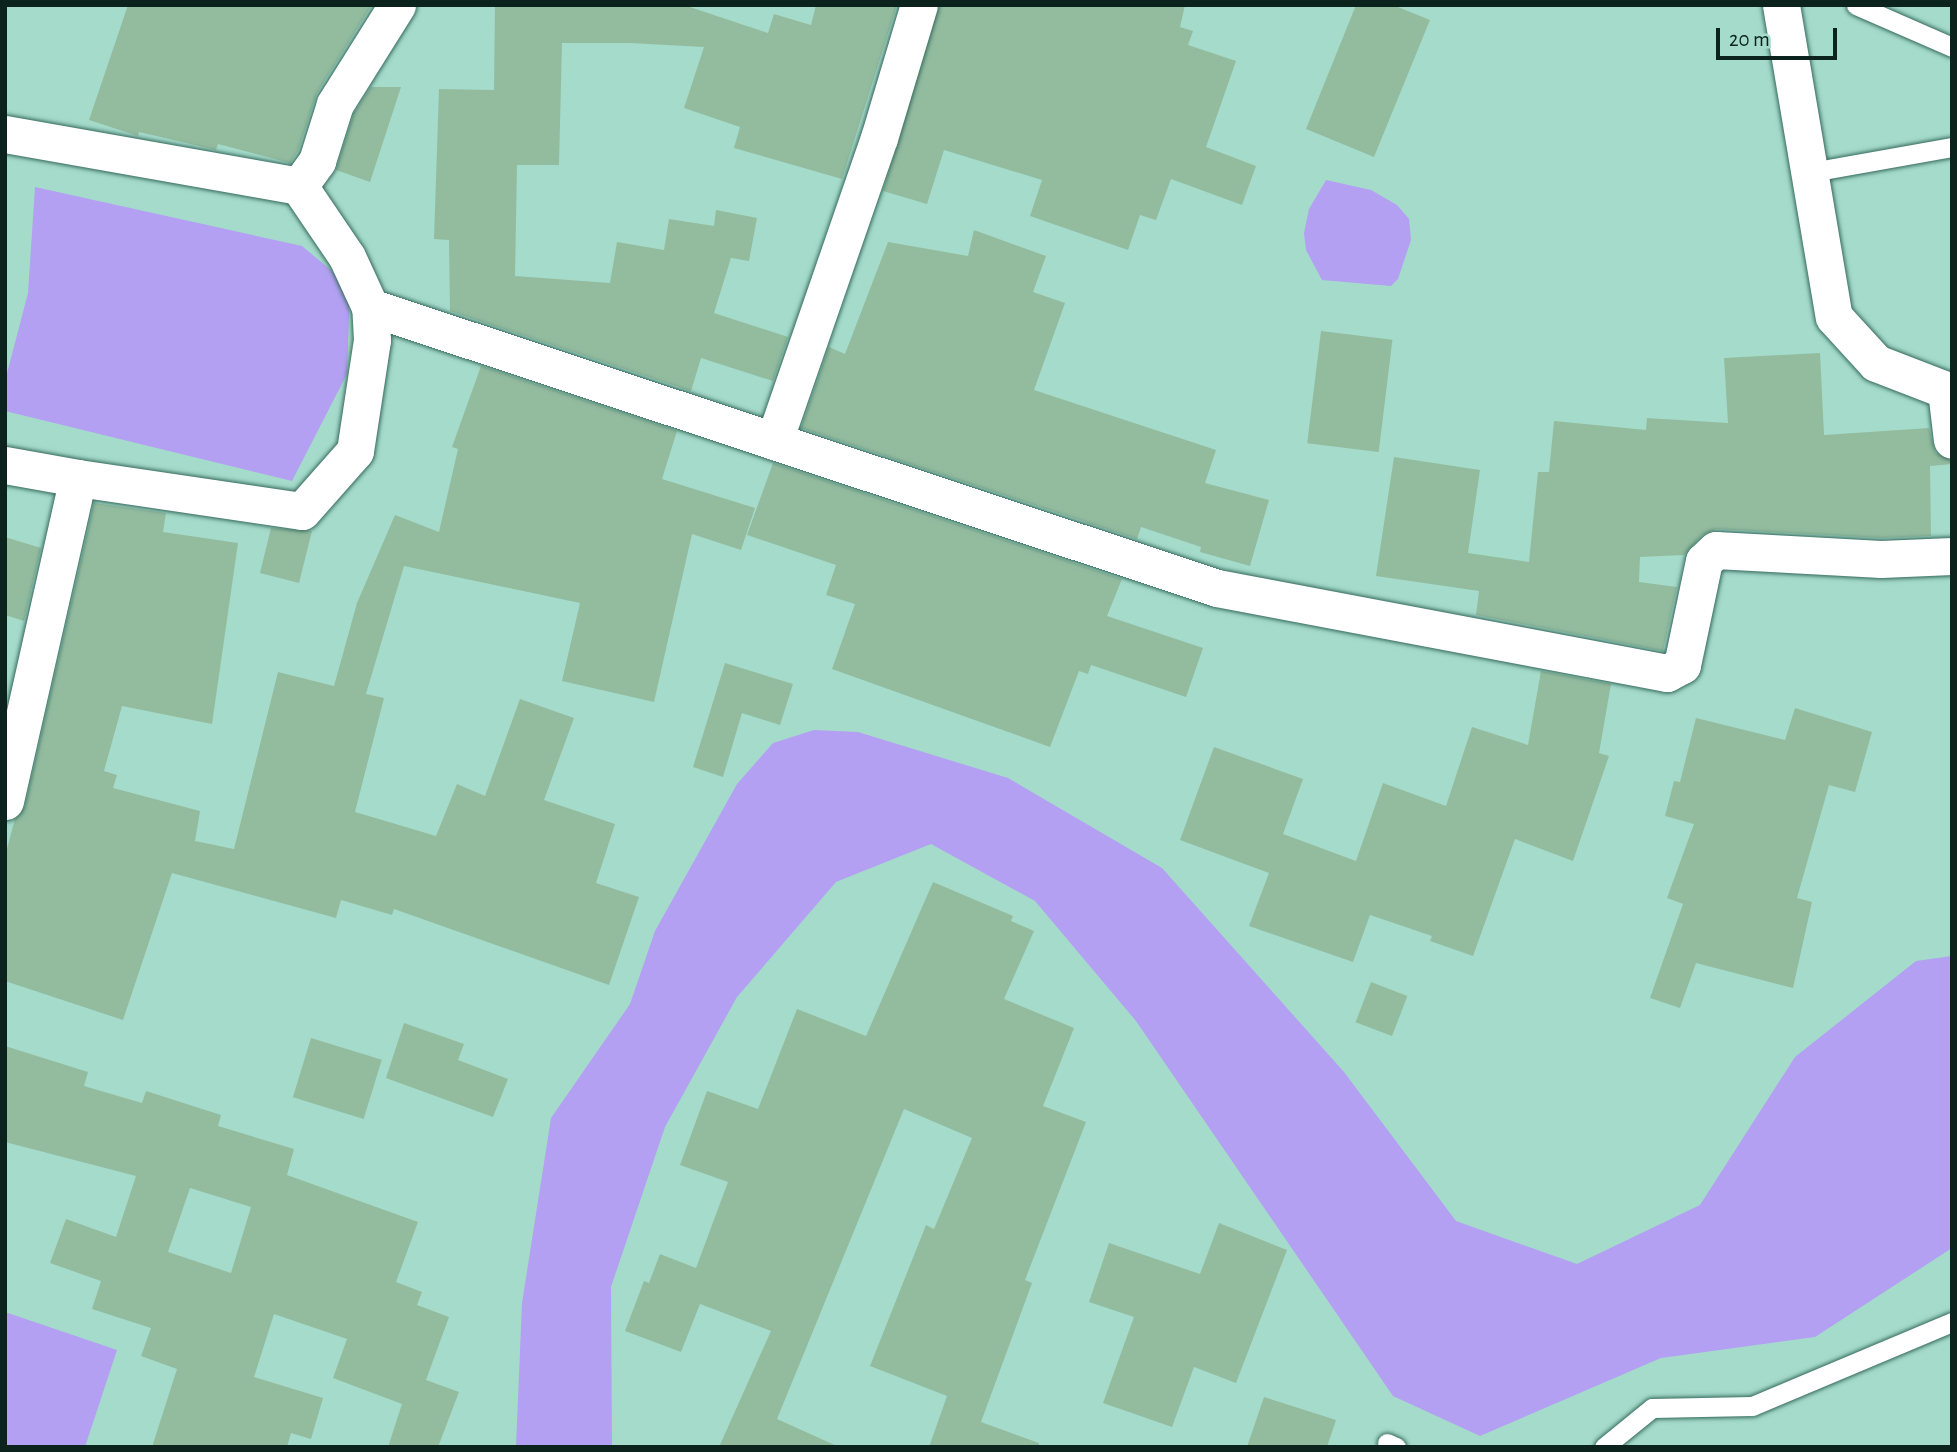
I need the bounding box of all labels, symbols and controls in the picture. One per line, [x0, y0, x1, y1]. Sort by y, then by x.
scale bar [1719, 14, 1840, 58]
text: 20 m [1729, 29, 1770, 50]

